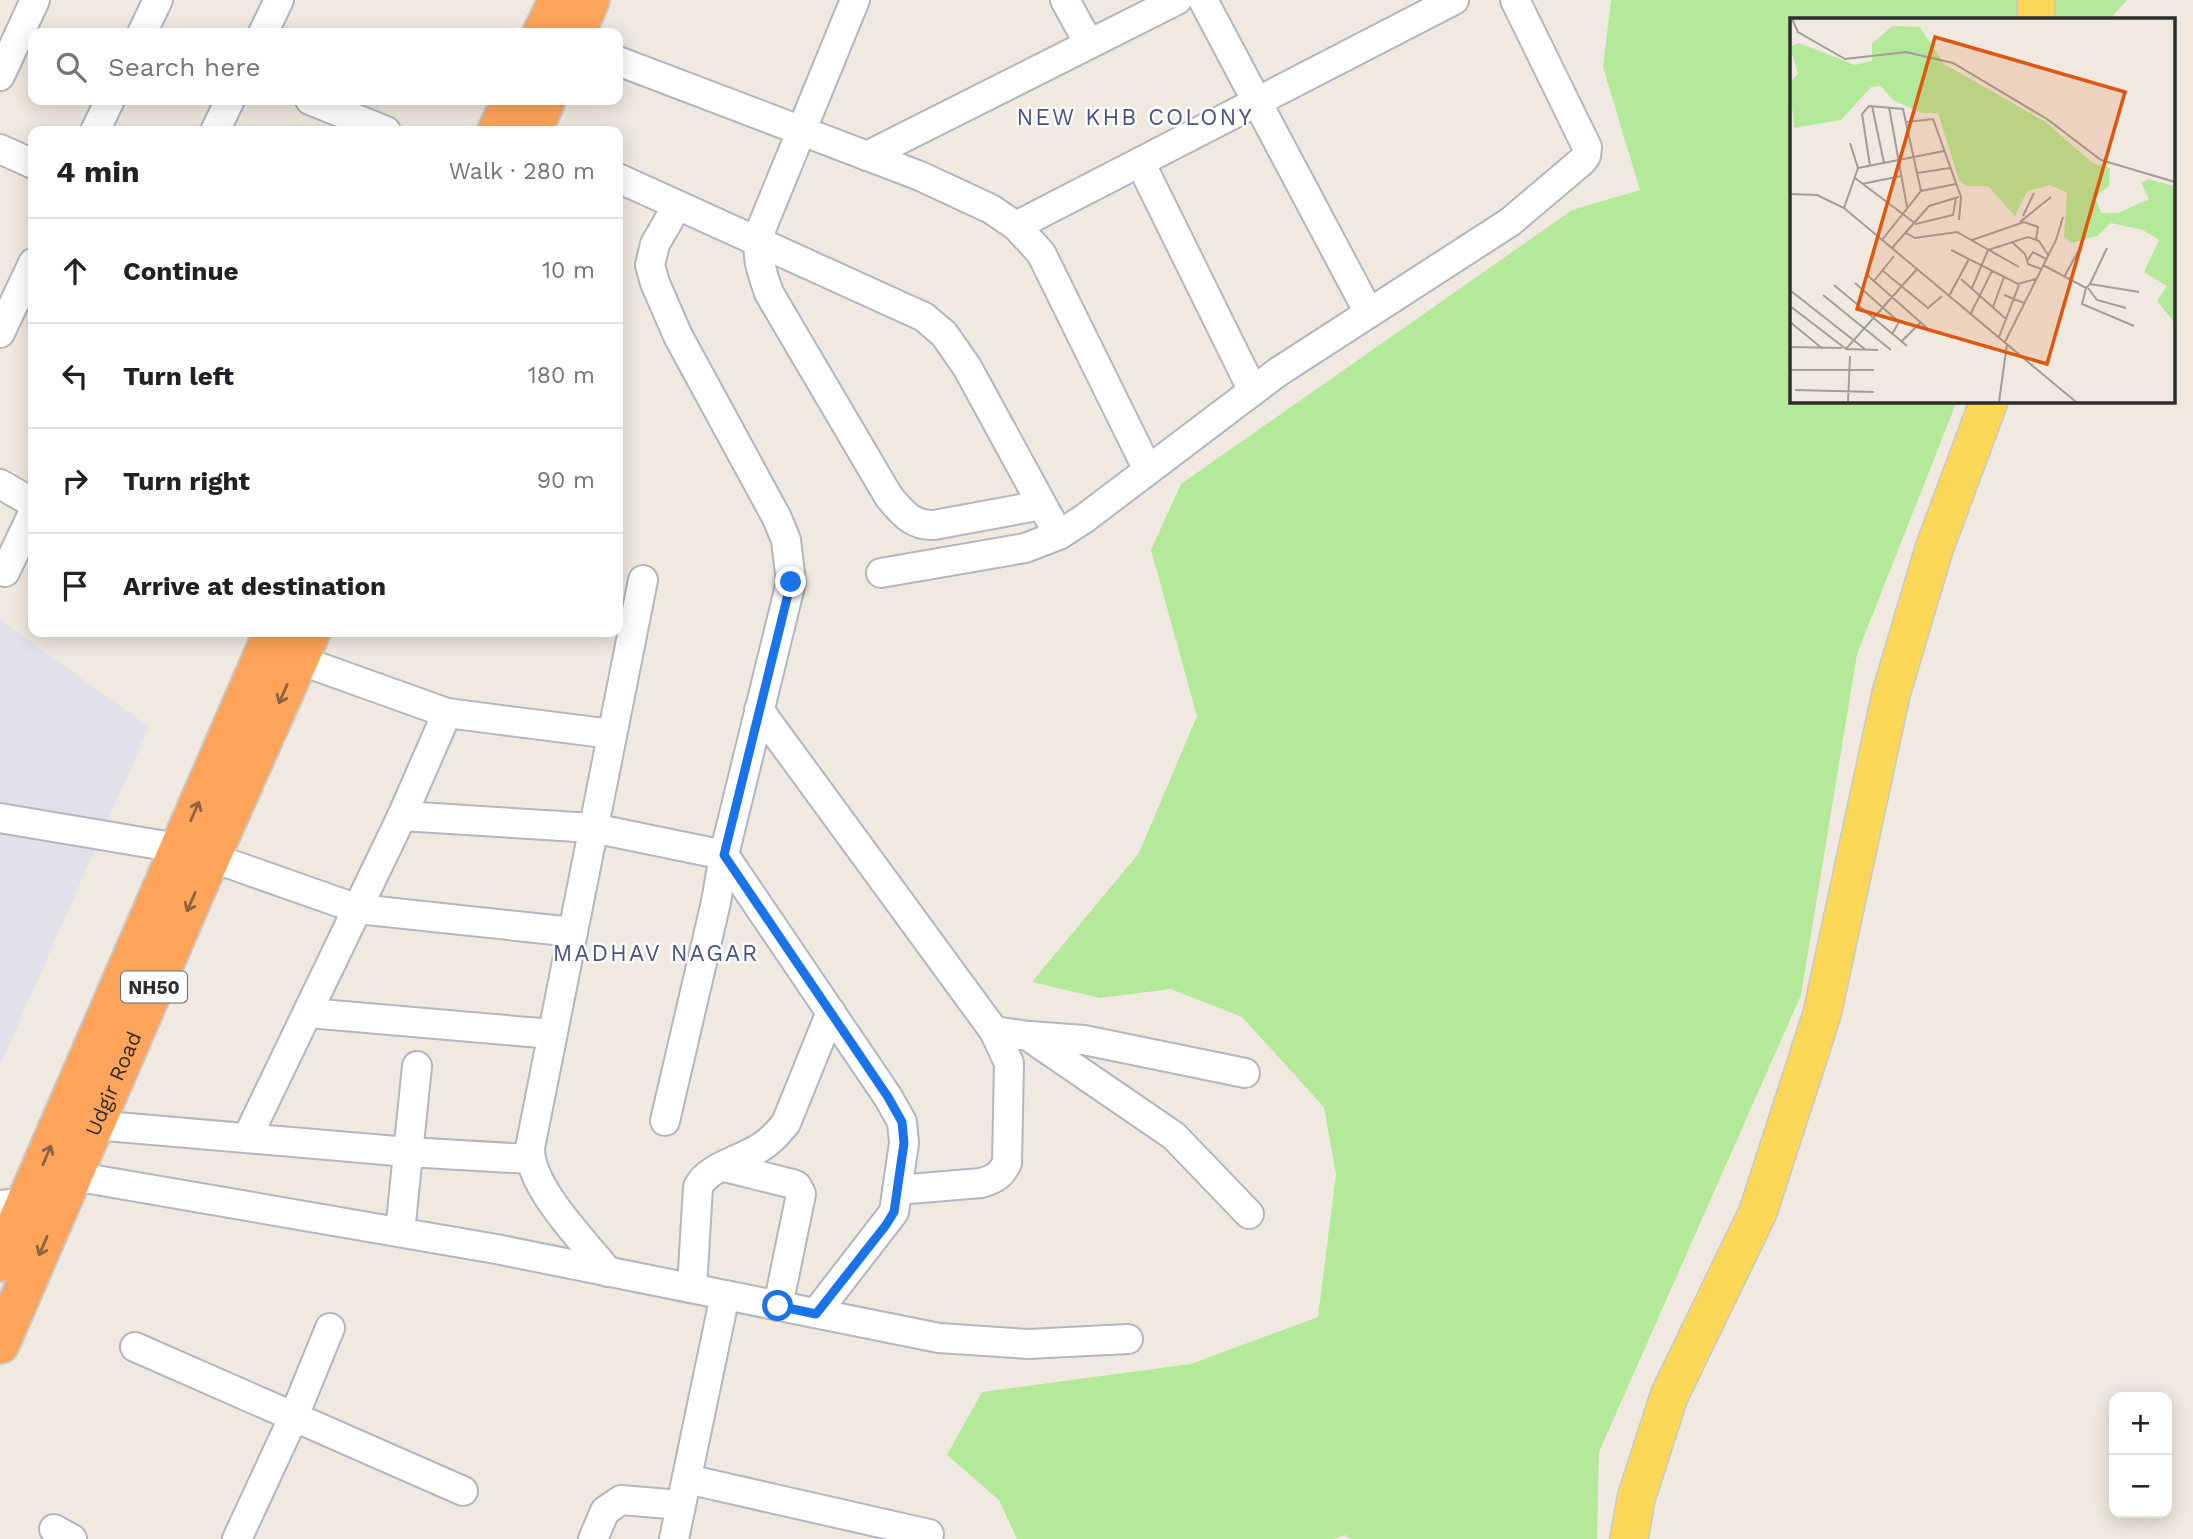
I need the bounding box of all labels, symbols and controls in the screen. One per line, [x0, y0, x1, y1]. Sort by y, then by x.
inset map [1790, 18, 2176, 402]
search box [28, 28, 623, 105]
icon: search [52, 48, 90, 86]
text: Search here [108, 52, 260, 82]
district label: NEW KHB COLONY [1016, 104, 1254, 131]
text: 4 min [56, 154, 140, 189]
text: Walk · 280 m [449, 158, 595, 185]
icon: ahead [56, 252, 94, 290]
text: Continue [123, 256, 239, 286]
text: 10 m [542, 257, 595, 284]
icon: left [56, 357, 94, 395]
text: Turn left [123, 361, 234, 391]
text: 180 m [528, 362, 595, 389]
icon: right [56, 462, 94, 500]
text: Turn right [123, 466, 250, 496]
text: 90 m [537, 467, 595, 494]
route end [775, 566, 806, 597]
icon: arrive [56, 567, 94, 605]
text: Arrive at destination [123, 571, 386, 601]
one-way arrow [276, 683, 289, 704]
one-way arrow [189, 800, 202, 822]
one-way arrow [184, 891, 197, 912]
district label: MADHAV NAGAR [553, 940, 759, 967]
road number: NH50 [121, 972, 187, 1002]
street label: Udgir Road [79, 1027, 146, 1139]
one-way arrow [41, 1144, 54, 1166]
one-way arrow [36, 1235, 49, 1256]
route start [762, 1290, 793, 1321]
map controls [2109, 1392, 2172, 1518]
button: + [2109, 1392, 2172, 1455]
button: − [2109, 1455, 2172, 1518]

